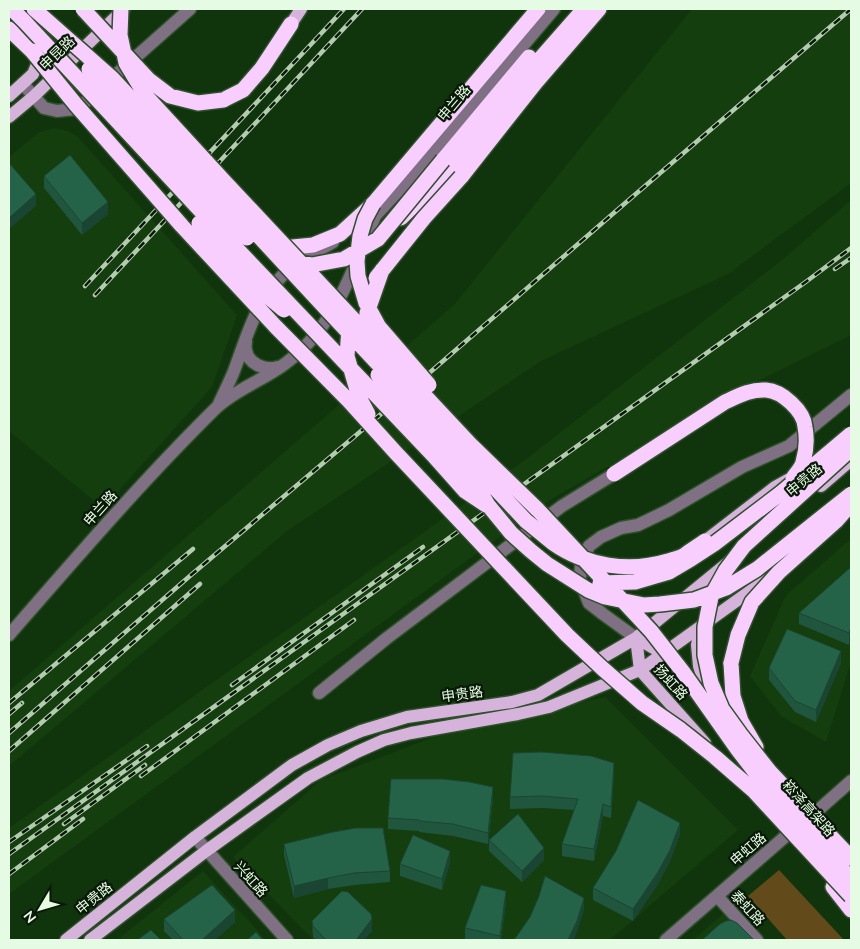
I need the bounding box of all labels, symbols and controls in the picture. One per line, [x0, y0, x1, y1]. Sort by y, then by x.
street label: 申昆路 [36, 32, 78, 74]
street label: 申兰路 [434, 81, 474, 125]
street label: 申贵路 [782, 460, 826, 500]
street label: 申兰路 [79, 486, 121, 530]
street label: 扬虹路 [650, 660, 692, 704]
street label: 申贵路 [440, 682, 484, 706]
street label: 崧泽高架路 [779, 776, 839, 840]
street label: 申虹路 [726, 828, 770, 870]
street label: 兴虹路 [230, 857, 272, 901]
street label: 申贵路 [72, 878, 116, 918]
north arrow [15, 884, 65, 934]
street label: 泰虹路 [727, 887, 769, 929]
text: N [19, 907, 40, 927]

